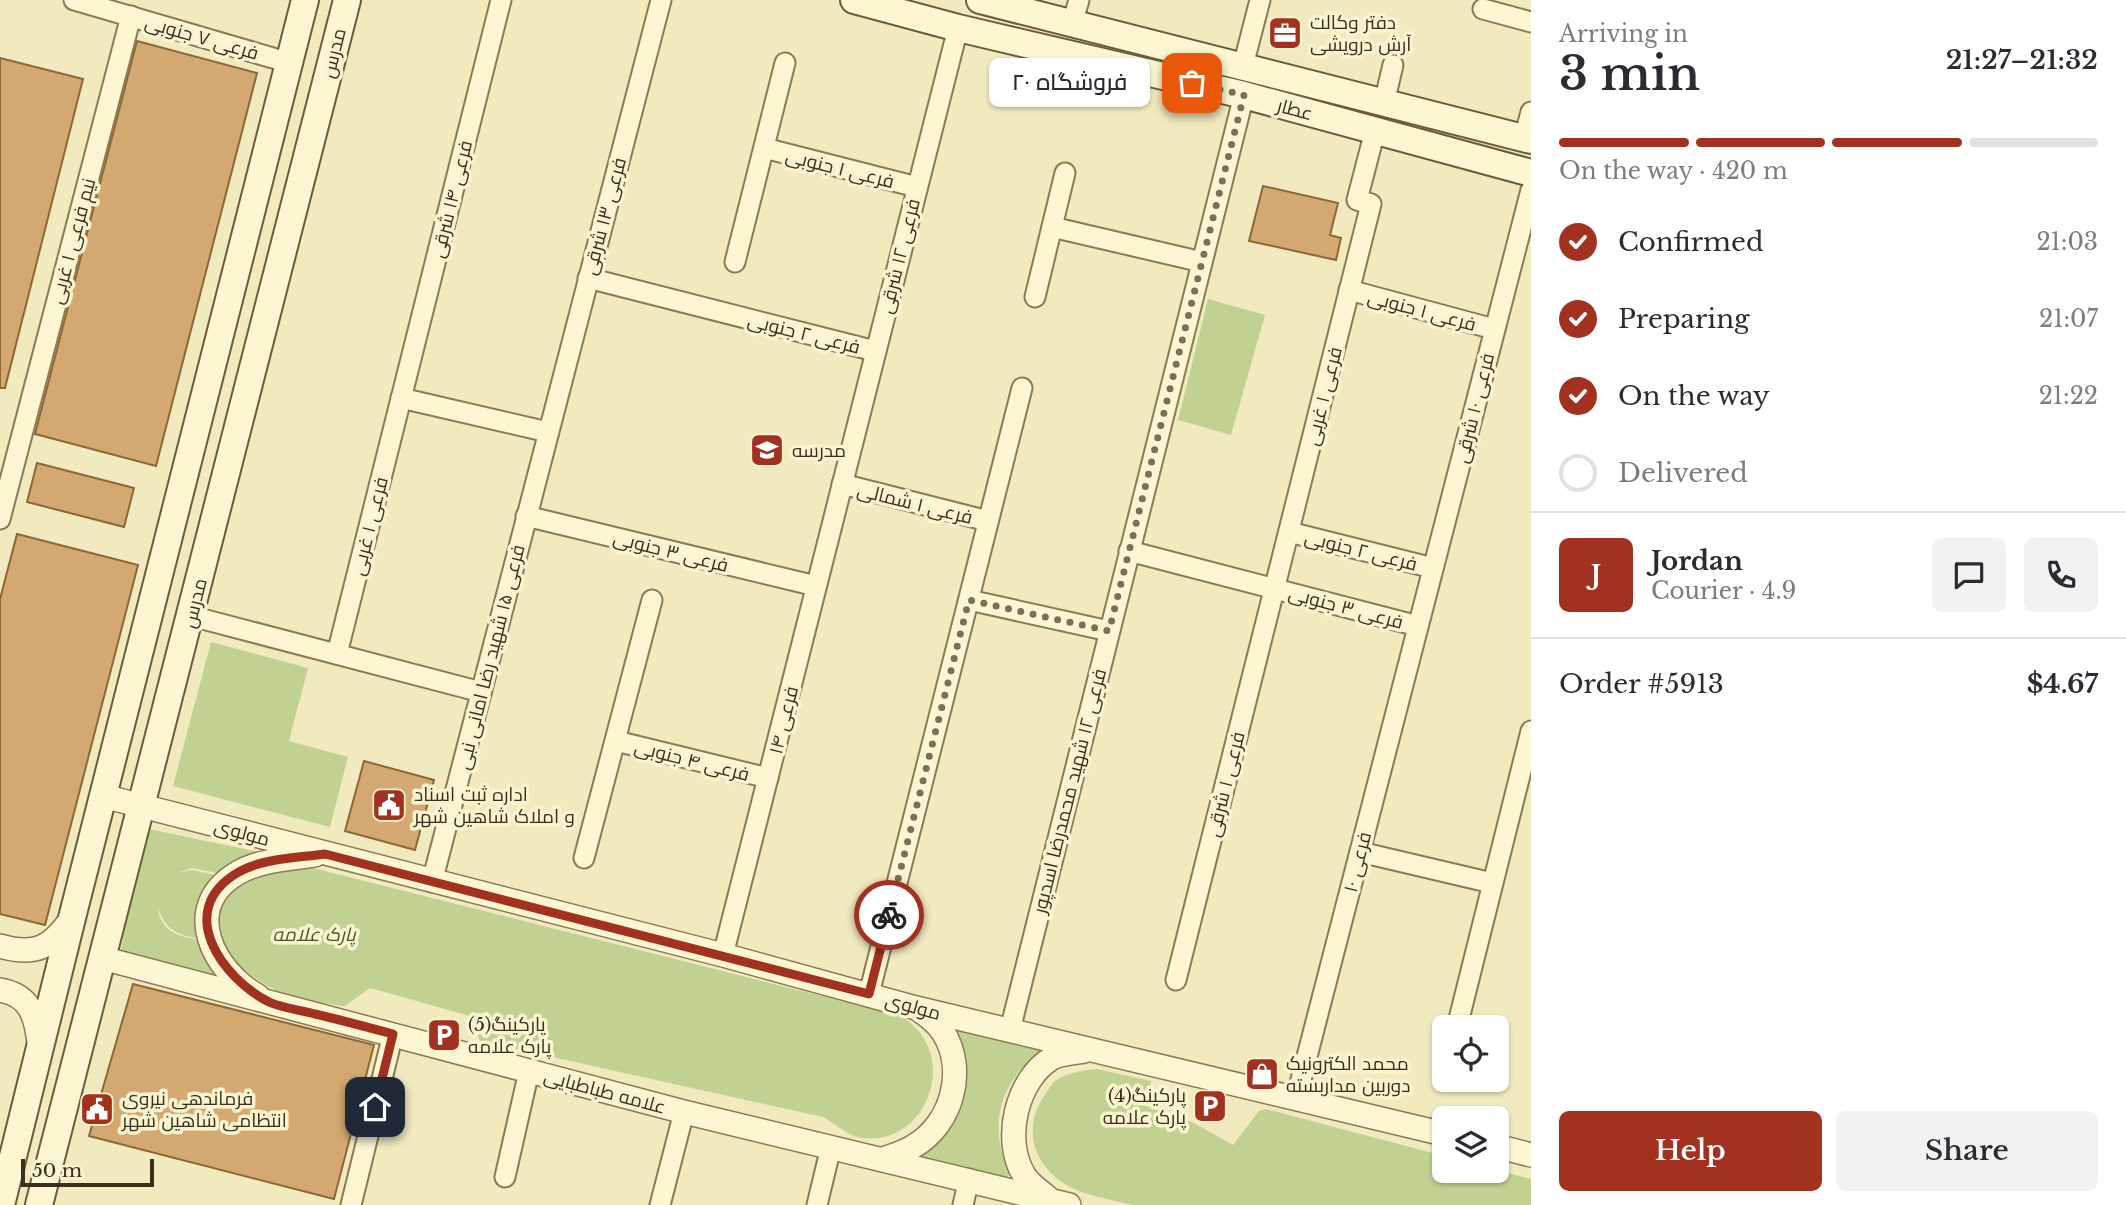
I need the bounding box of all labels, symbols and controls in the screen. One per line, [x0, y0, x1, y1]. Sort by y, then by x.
street label: فرعی ۷ جنوبی [142, 10, 261, 65]
place label: دفتر وکالت آرش درویشی [1310, 11, 1411, 56]
office icon: دفتر وکالت آرش درویشی [1266, 14, 1304, 52]
text: Arriving in [1559, 20, 1688, 48]
street label: مدرس [316, 26, 351, 80]
text: 21:27–21:32 [1946, 44, 2098, 76]
text: 3 min [1559, 45, 1700, 102]
pin [1162, 53, 1222, 113]
callout: فروشگاه ۲۰ [989, 58, 1150, 108]
icon: bag [1173, 64, 1211, 102]
text: فروشگاه ۲۰ [1012, 68, 1127, 96]
street label: عطار [1273, 93, 1315, 125]
street label: فرعی ۱۴ شرقی [426, 138, 477, 260]
street label: فرعی ۱ جنوبی [783, 144, 897, 193]
street label: فرعی ۱۳ شرقی [578, 155, 631, 277]
text: On the way · 420 m [1559, 157, 1788, 185]
street label: نیم فرعی ۱ غربی [45, 176, 102, 307]
street label: فرعی ۱۲ شرقی [874, 196, 925, 316]
icon: check [1559, 223, 1597, 261]
text: Confirmed [1618, 226, 1763, 258]
text: 21:03 [2036, 228, 2098, 256]
street label: فرعی ۱ جنوبی [1365, 285, 1478, 336]
icon: check [1559, 300, 1597, 338]
text: Preparing [1618, 303, 1750, 335]
text: 21:07 [2039, 305, 2098, 333]
street label: فرعی ۲ جنوبی [745, 308, 863, 359]
street label: فرعی ۱ غربی [1300, 344, 1347, 448]
street label: فرعی ۱۰ شرقی [1450, 351, 1499, 465]
icon: check [1559, 377, 1597, 415]
text: On the way [1618, 380, 1770, 412]
text: 21:22 [2039, 382, 2098, 410]
school or university icon: مدرسه [748, 431, 786, 469]
place label: مدرسه [792, 439, 846, 462]
text: Delivered [1618, 457, 1748, 489]
street label: فرعی ۱ غربی [346, 474, 393, 578]
street label: فرعی ۱ شمالی [855, 478, 975, 529]
street label: فرعی ۲ جنوبی [1302, 525, 1420, 576]
street label: فرعی ۳ جنوبی [611, 526, 731, 577]
button: chat [1932, 538, 2006, 612]
button: phone [2024, 538, 2098, 612]
street label: فرعی ۱۵ شهید رضا امانی نبی [451, 542, 530, 772]
text: Jordan [1651, 545, 1743, 577]
text: J [1591, 559, 1601, 591]
street label: مدرس [177, 576, 212, 630]
text: Courier · 4.9 [1651, 577, 1796, 605]
street label: فرعی ۳ جنوبی [1286, 581, 1406, 634]
street label: فرعی ۱۲ شهید محمدرضا اسدپور [1028, 666, 1112, 917]
text: Order #5913 [1559, 668, 1724, 700]
text: $4.67 [2027, 668, 2098, 700]
street label: فرعی ۱۴ [764, 684, 803, 756]
street label: فرعی ۱ شرقی [1201, 729, 1250, 839]
street label: فرعی ۴ جنوبی [632, 735, 752, 786]
place label: اداره ثبت اسناد و املاک شاهین شهر [413, 783, 575, 828]
public building icon: اداره ثبت اسناد و املاک شاهین شهر [370, 786, 408, 824]
street label: مولوی [212, 814, 272, 851]
street label: فرعی ۱۰ [1339, 830, 1376, 895]
courier [854, 880, 924, 950]
icon: bike [870, 896, 908, 934]
park label: پارک علامه [273, 923, 356, 947]
street label: مولوی [883, 988, 943, 1025]
place label: پارکینگ(5) پارک علامه [468, 1013, 551, 1059]
map controls [1432, 1015, 1509, 1183]
button: locate [1432, 1015, 1509, 1092]
parking icon: پارکینگ(5) پارک علامه [425, 1016, 463, 1054]
place label: محمد الکترونیک دوربین مداربسته [1286, 1052, 1410, 1097]
shop icon: محمد الکترونیک دوربین مداربسته [1243, 1055, 1281, 1093]
street label: علامه طباطبایی [541, 1064, 668, 1119]
pin [345, 1077, 405, 1137]
place label: پارکینگ(4) پارک علامه [1103, 1084, 1186, 1130]
place label: فرماندهی نیروی انتظامی شاهین شهر [121, 1087, 287, 1132]
parking icon: پارکینگ(4) پارک علامه [1191, 1087, 1229, 1125]
icon: home [356, 1088, 394, 1126]
public building icon: فرماندهی نیروی انتظامی شاهین شهر [78, 1090, 116, 1128]
button: layers [1432, 1106, 1509, 1183]
button: Help [1559, 1111, 1822, 1191]
button: Share [1836, 1111, 2098, 1191]
scale bar [21, 1156, 154, 1188]
text: 50 m [32, 1159, 82, 1182]

